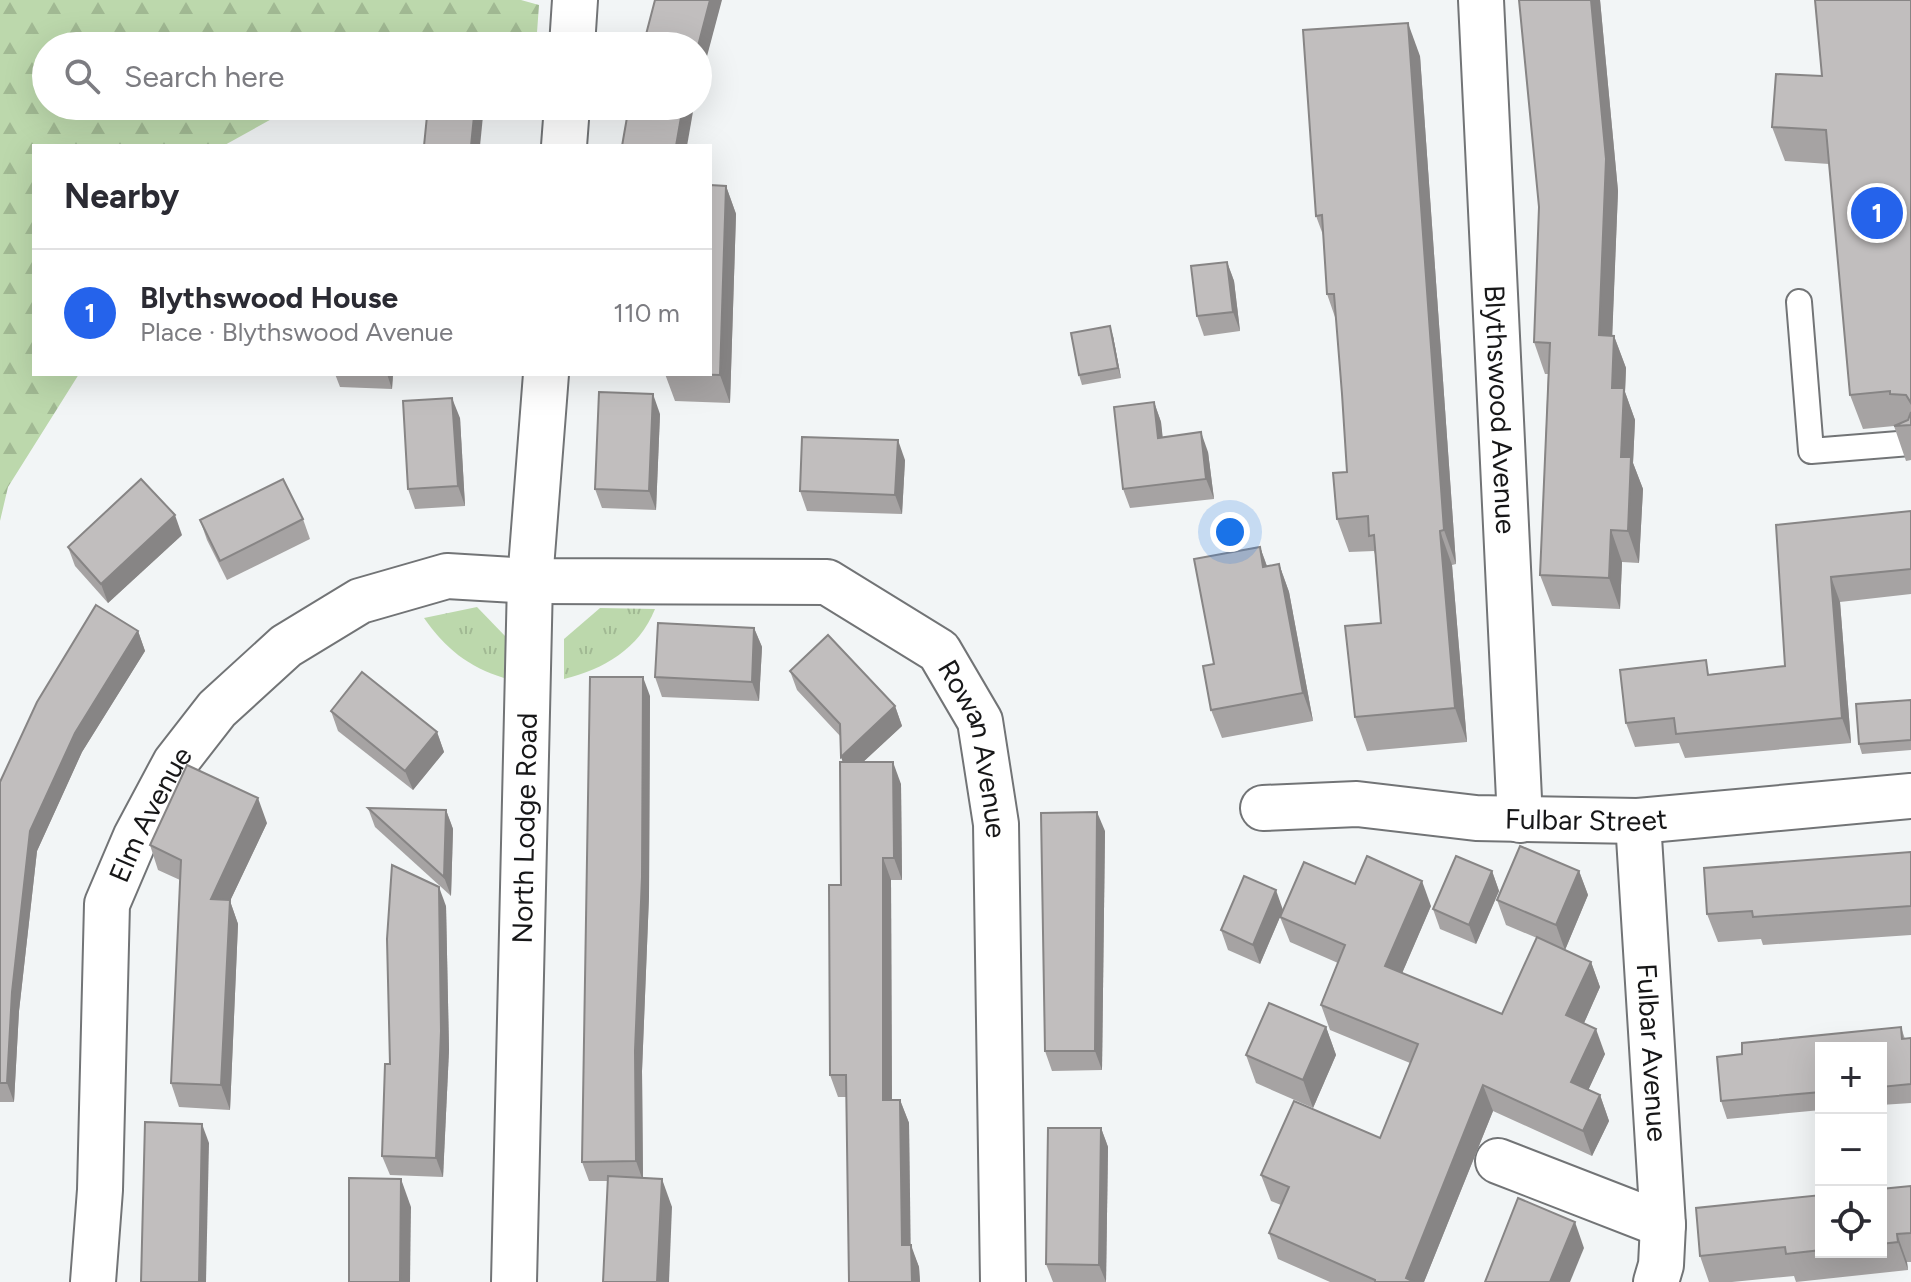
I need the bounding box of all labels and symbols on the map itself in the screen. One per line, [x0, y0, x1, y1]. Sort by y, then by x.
pin: 1 [1851, 183, 1903, 243]
street label: Blythswood Avenue [1478, 284, 1523, 535]
your location [1210, 512, 1250, 552]
street label: Rowan Avenue [931, 654, 1013, 838]
street label: North Lodge Road [505, 712, 544, 944]
street label: Elm Avenue [101, 739, 199, 887]
street label: Fulbar Street [1505, 801, 1669, 838]
street label: Fulbar Avenue [1630, 962, 1675, 1143]

